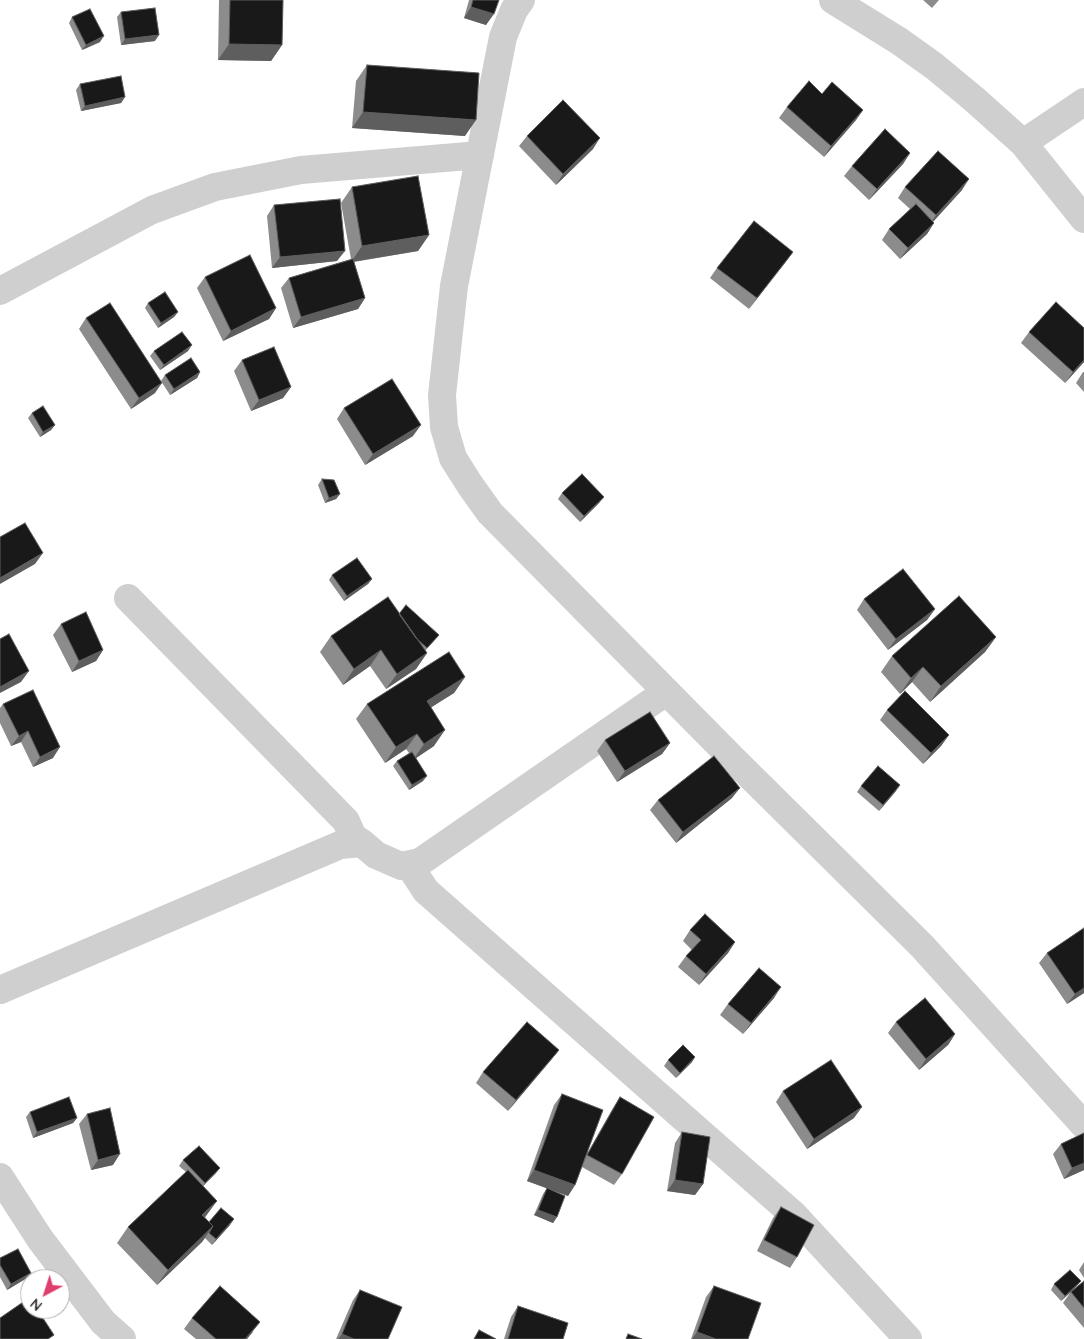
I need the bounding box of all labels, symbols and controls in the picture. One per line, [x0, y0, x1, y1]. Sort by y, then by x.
north arrow [20, 1269, 70, 1319]
text: N [26, 1295, 46, 1315]

